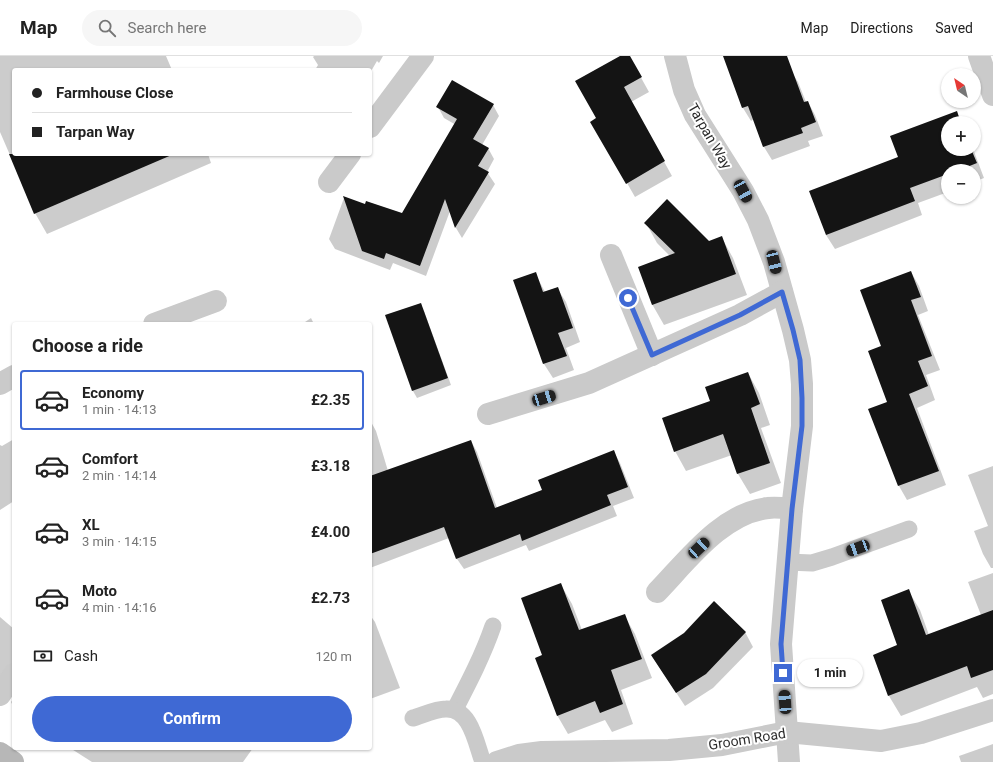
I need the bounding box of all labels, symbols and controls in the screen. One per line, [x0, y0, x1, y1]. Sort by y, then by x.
search box [82, 10, 362, 46]
text: Map [20, 16, 58, 39]
icon: search [96, 17, 118, 39]
text: Search here [128, 19, 206, 37]
text: Map [801, 20, 828, 36]
text: Directions [850, 20, 913, 36]
text: Saved [935, 20, 973, 36]
north arrow [941, 68, 981, 108]
map controls [941, 68, 981, 204]
text: Farmhouse Close [56, 84, 173, 102]
street label: Tarpan Way [685, 100, 735, 172]
button: + [941, 116, 981, 156]
text: Tarpan Way [56, 123, 135, 141]
button: − [941, 164, 981, 204]
car [732, 178, 754, 204]
car [765, 249, 783, 275]
route start [619, 289, 637, 307]
text: Choose a ride [32, 335, 143, 356]
icon: car [34, 382, 70, 418]
text: Economy [82, 384, 144, 402]
car [531, 389, 557, 407]
text: £2.35 [311, 391, 350, 409]
text: 1 min · 14:13 [82, 402, 157, 417]
icon: car [34, 448, 70, 484]
text: Comfort [82, 450, 138, 468]
text: £3.18 [311, 457, 350, 475]
text: 2 min · 14:14 [82, 468, 157, 483]
icon: car [34, 514, 70, 550]
text: XL [82, 516, 100, 534]
text: £4.00 [311, 523, 350, 541]
text: 3 min · 14:15 [82, 534, 157, 549]
car [686, 535, 712, 561]
car [845, 538, 871, 558]
icon: car [34, 580, 70, 616]
text: Moto [82, 582, 117, 600]
text: £2.73 [311, 589, 350, 607]
text: 4 min · 14:16 [82, 600, 157, 615]
icon: cash [32, 645, 54, 667]
text: Cash [64, 647, 98, 665]
text: 120 m [315, 649, 352, 664]
callout: 1 min [797, 659, 863, 687]
route end [774, 664, 792, 682]
text: 1 min [814, 665, 846, 680]
car [778, 690, 792, 714]
button: Confirm [32, 696, 352, 742]
street label: Groom Road [707, 725, 787, 753]

